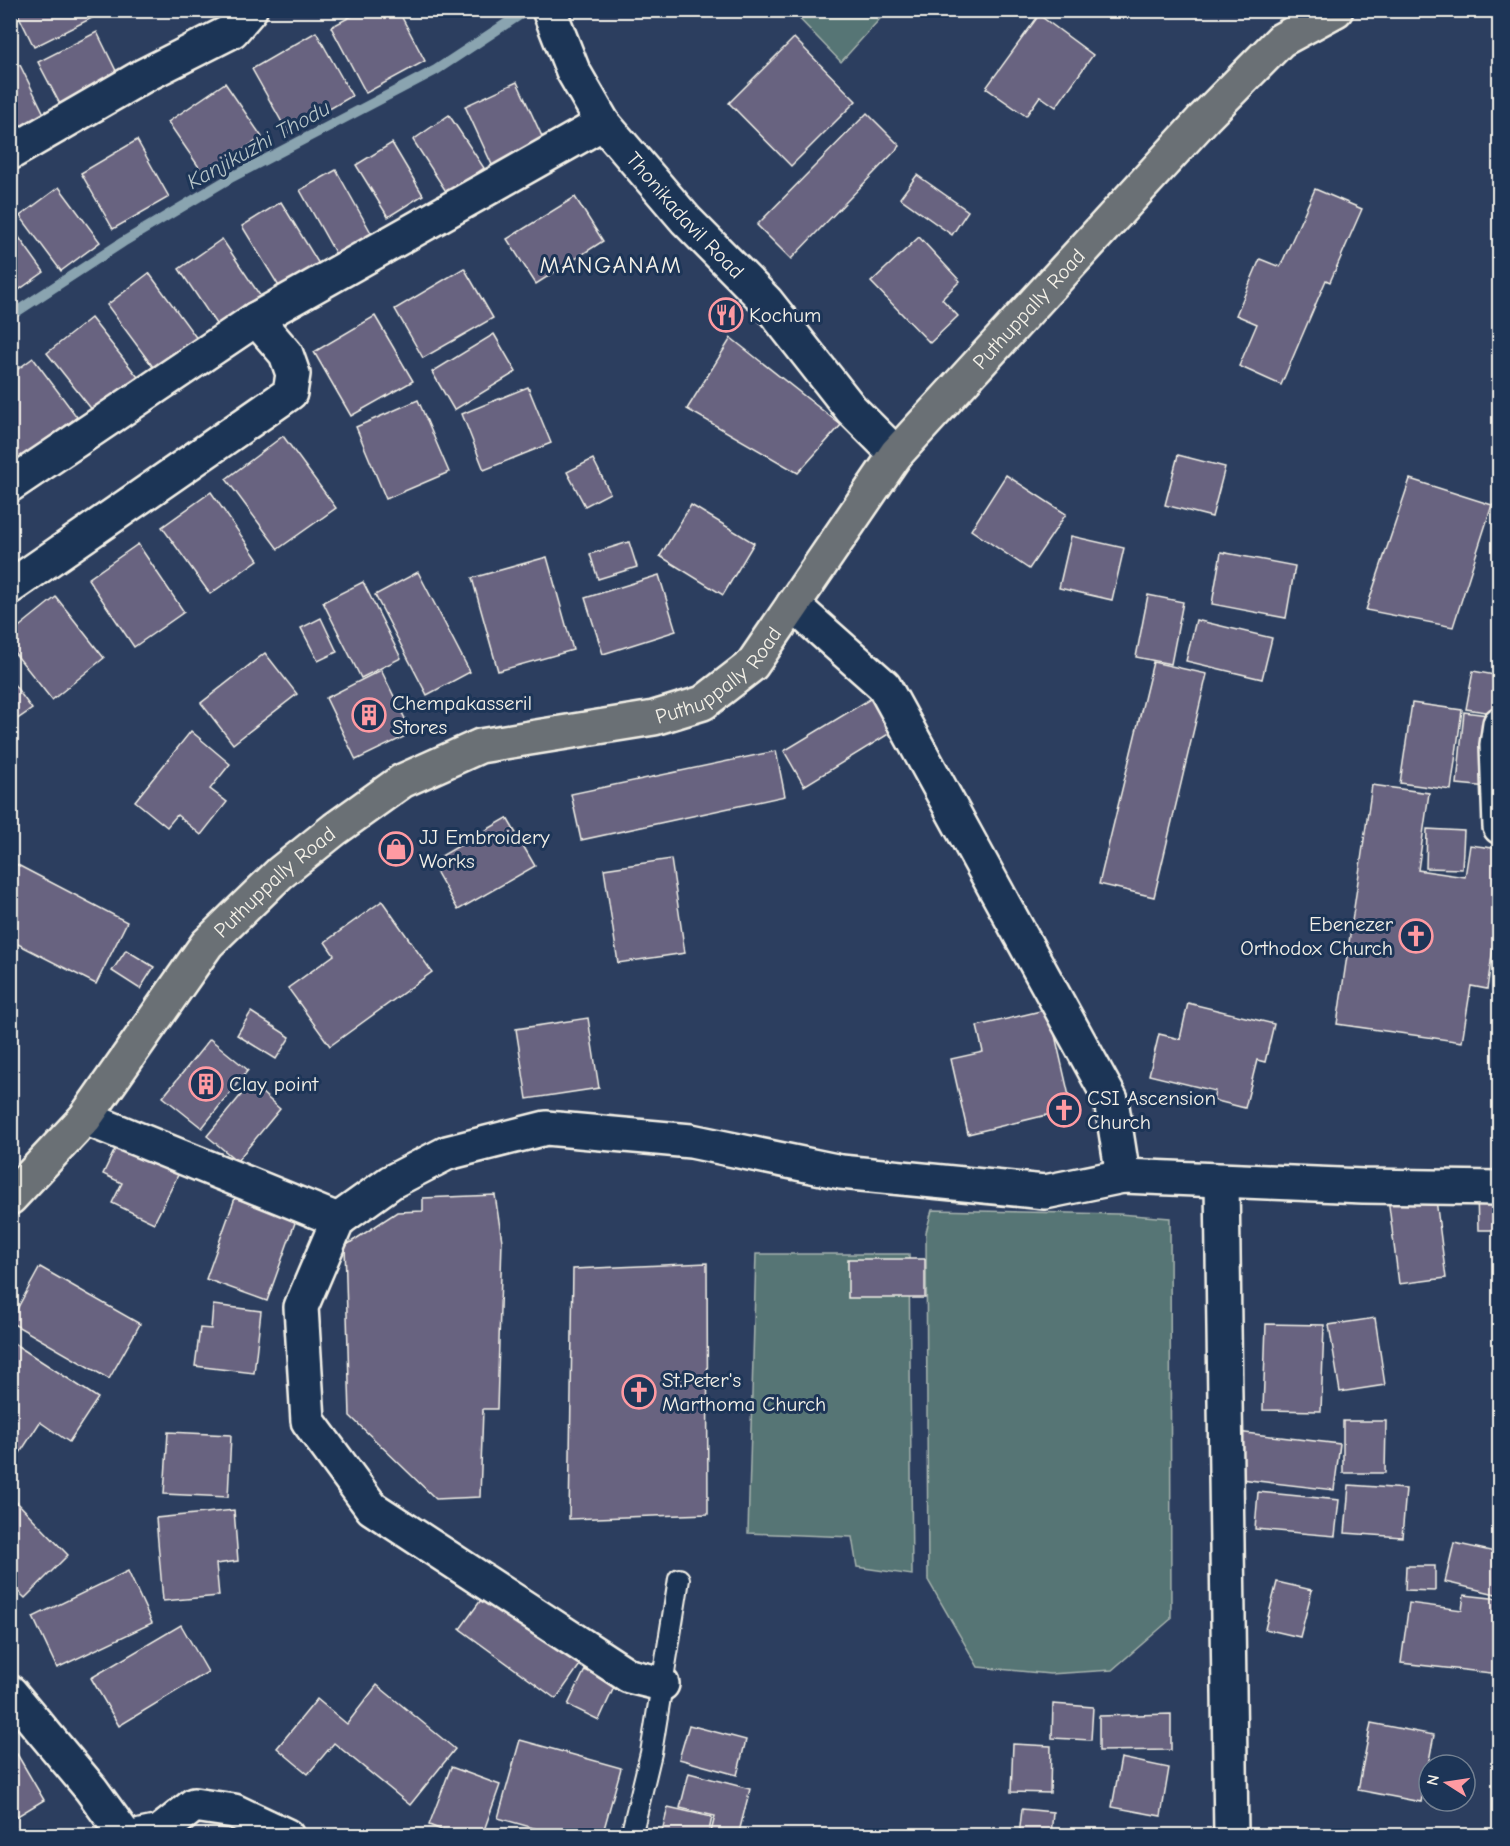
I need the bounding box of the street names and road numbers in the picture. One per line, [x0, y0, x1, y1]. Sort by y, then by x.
street label: Thonikadavil Road [621, 147, 749, 283]
street label: Puthuppally Road [968, 244, 1090, 374]
street label: Puthuppally Road [652, 622, 786, 729]
street label: Puthuppally Road [209, 822, 340, 942]

